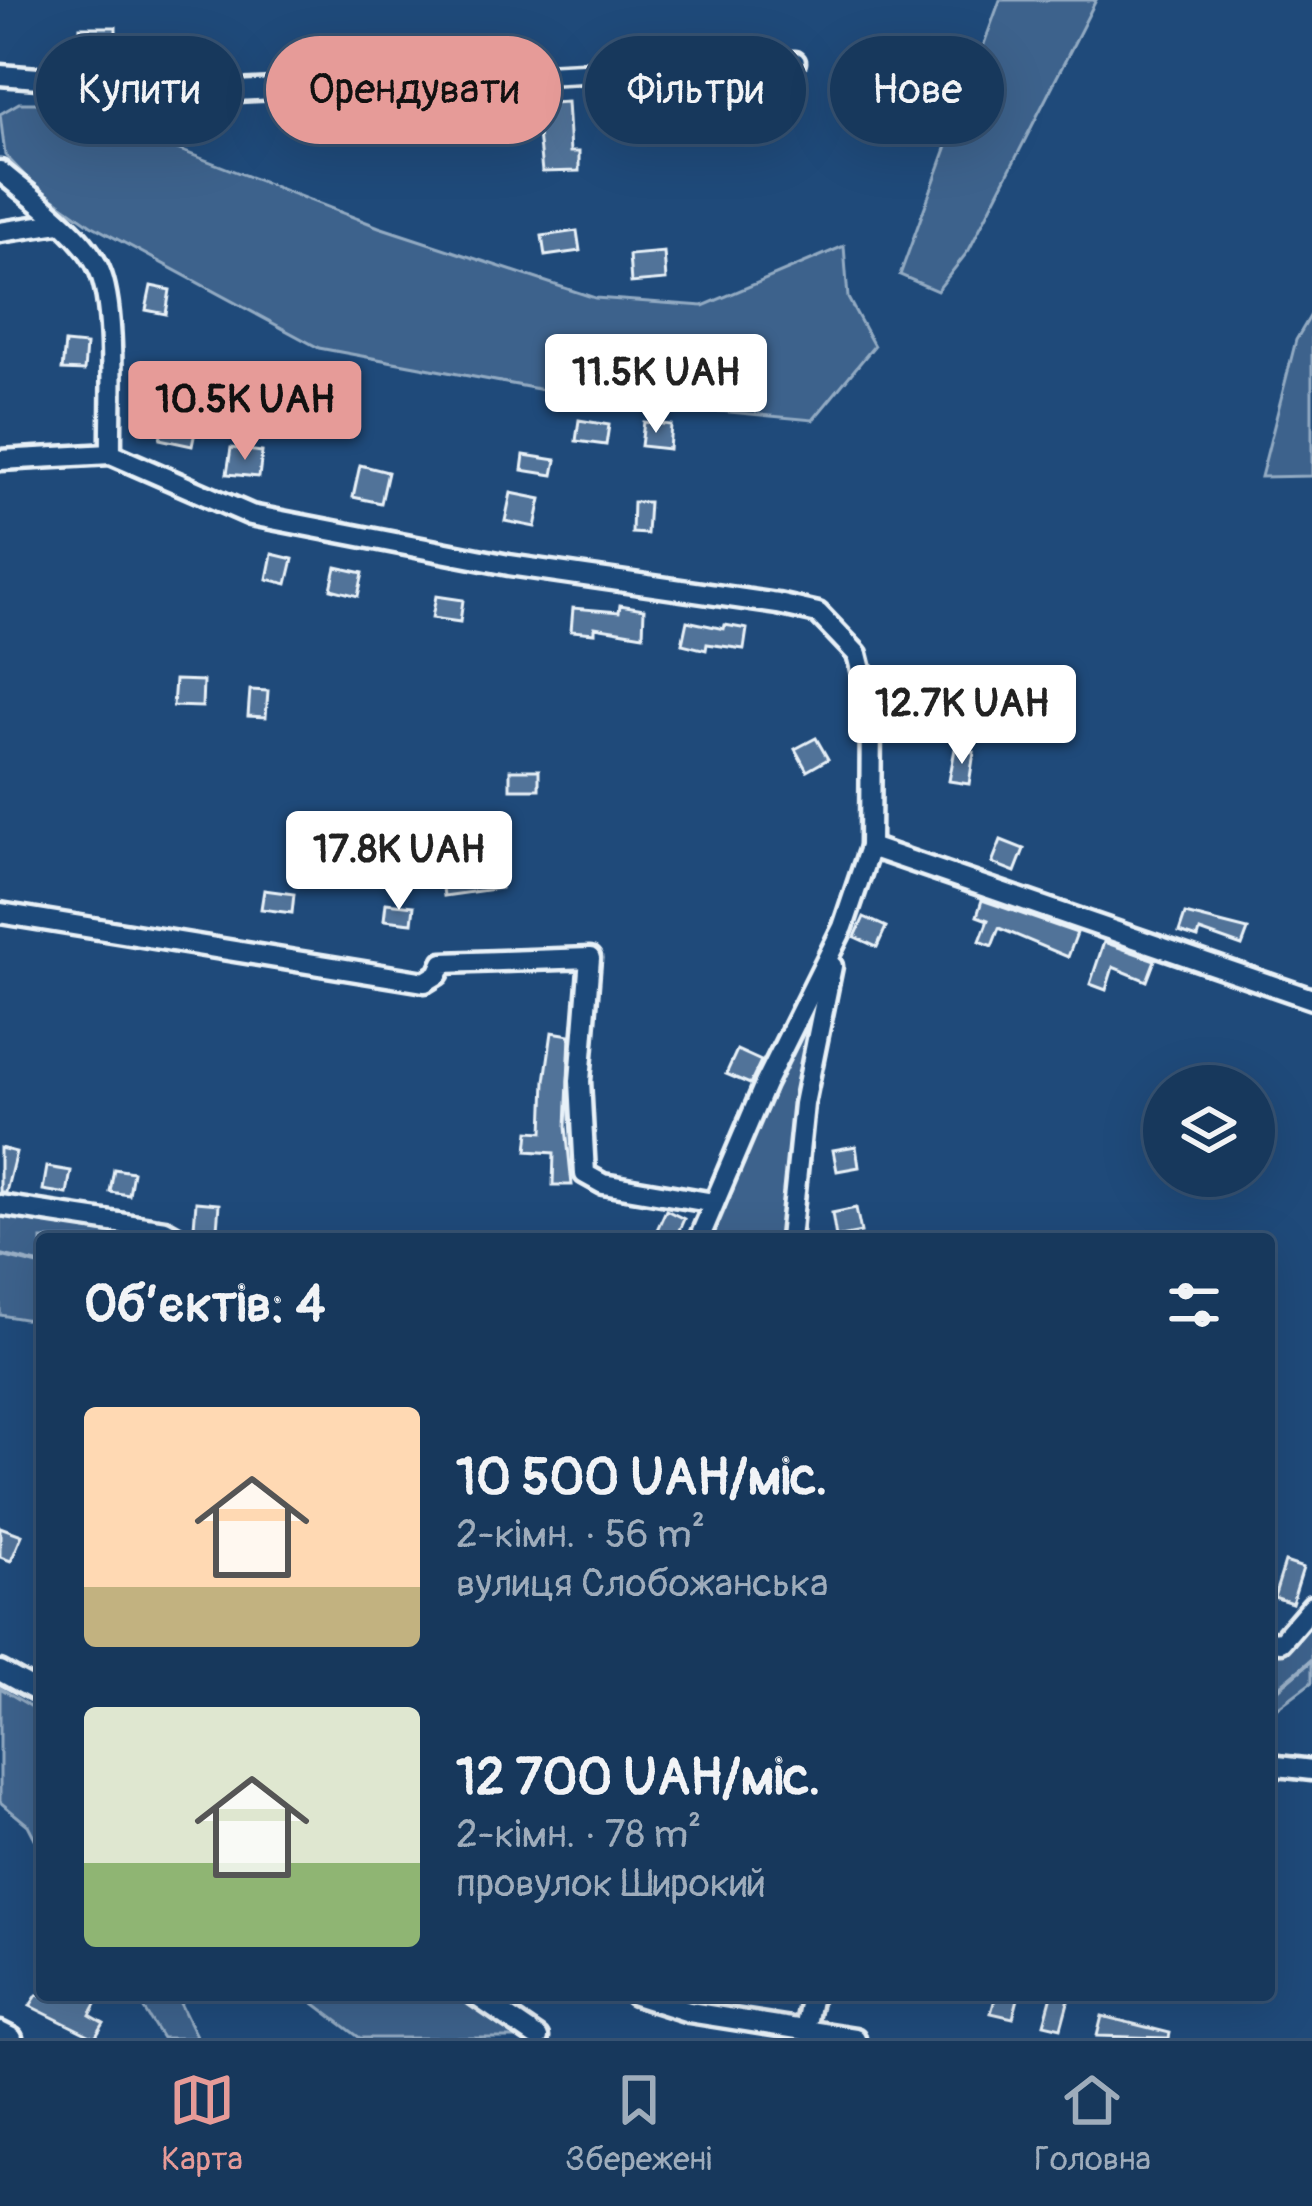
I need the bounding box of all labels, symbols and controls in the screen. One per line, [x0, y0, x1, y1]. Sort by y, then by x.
chip: Купити [36, 36, 242, 144]
chip: Орендувати [266, 36, 561, 144]
chip: Фільтри [585, 36, 806, 144]
chip: Нове [830, 36, 1004, 144]
pin: 11.5K UAH [519, 334, 793, 436]
text: 11.5K UAH [572, 348, 740, 397]
pin: 10.5K UAH [108, 361, 382, 463]
text: 10.5K UAH [155, 375, 335, 424]
pin: 12.7K UAH [825, 665, 1099, 767]
text: 12.7K UAH [875, 679, 1049, 728]
pin: 17.8K UAH [262, 811, 536, 913]
text: 17.8K UAH [313, 825, 485, 874]
map controls [1143, 1065, 1275, 1197]
button: layers [1143, 1065, 1275, 1197]
icon: filters [1161, 1272, 1227, 1338]
text: Об’єктів: 4 [84, 1273, 325, 1337]
text: 10 500 UAH/міс. [456, 1446, 827, 1510]
icon: home [180, 1455, 324, 1599]
text: 2-кімн. · 56 m² [456, 1510, 705, 1559]
text: вулиця Слобожанська [456, 1559, 828, 1608]
text: 12 700 UAH/міс. [456, 1746, 820, 1810]
icon: home [180, 1755, 324, 1899]
text: 2-кімн. · 78 m² [456, 1810, 701, 1859]
text: провулок Широкий [456, 1859, 766, 1908]
tab: Карта [161, 2067, 243, 2180]
tab: Збережені [565, 2067, 712, 2180]
tab: Головна [1034, 2067, 1151, 2180]

